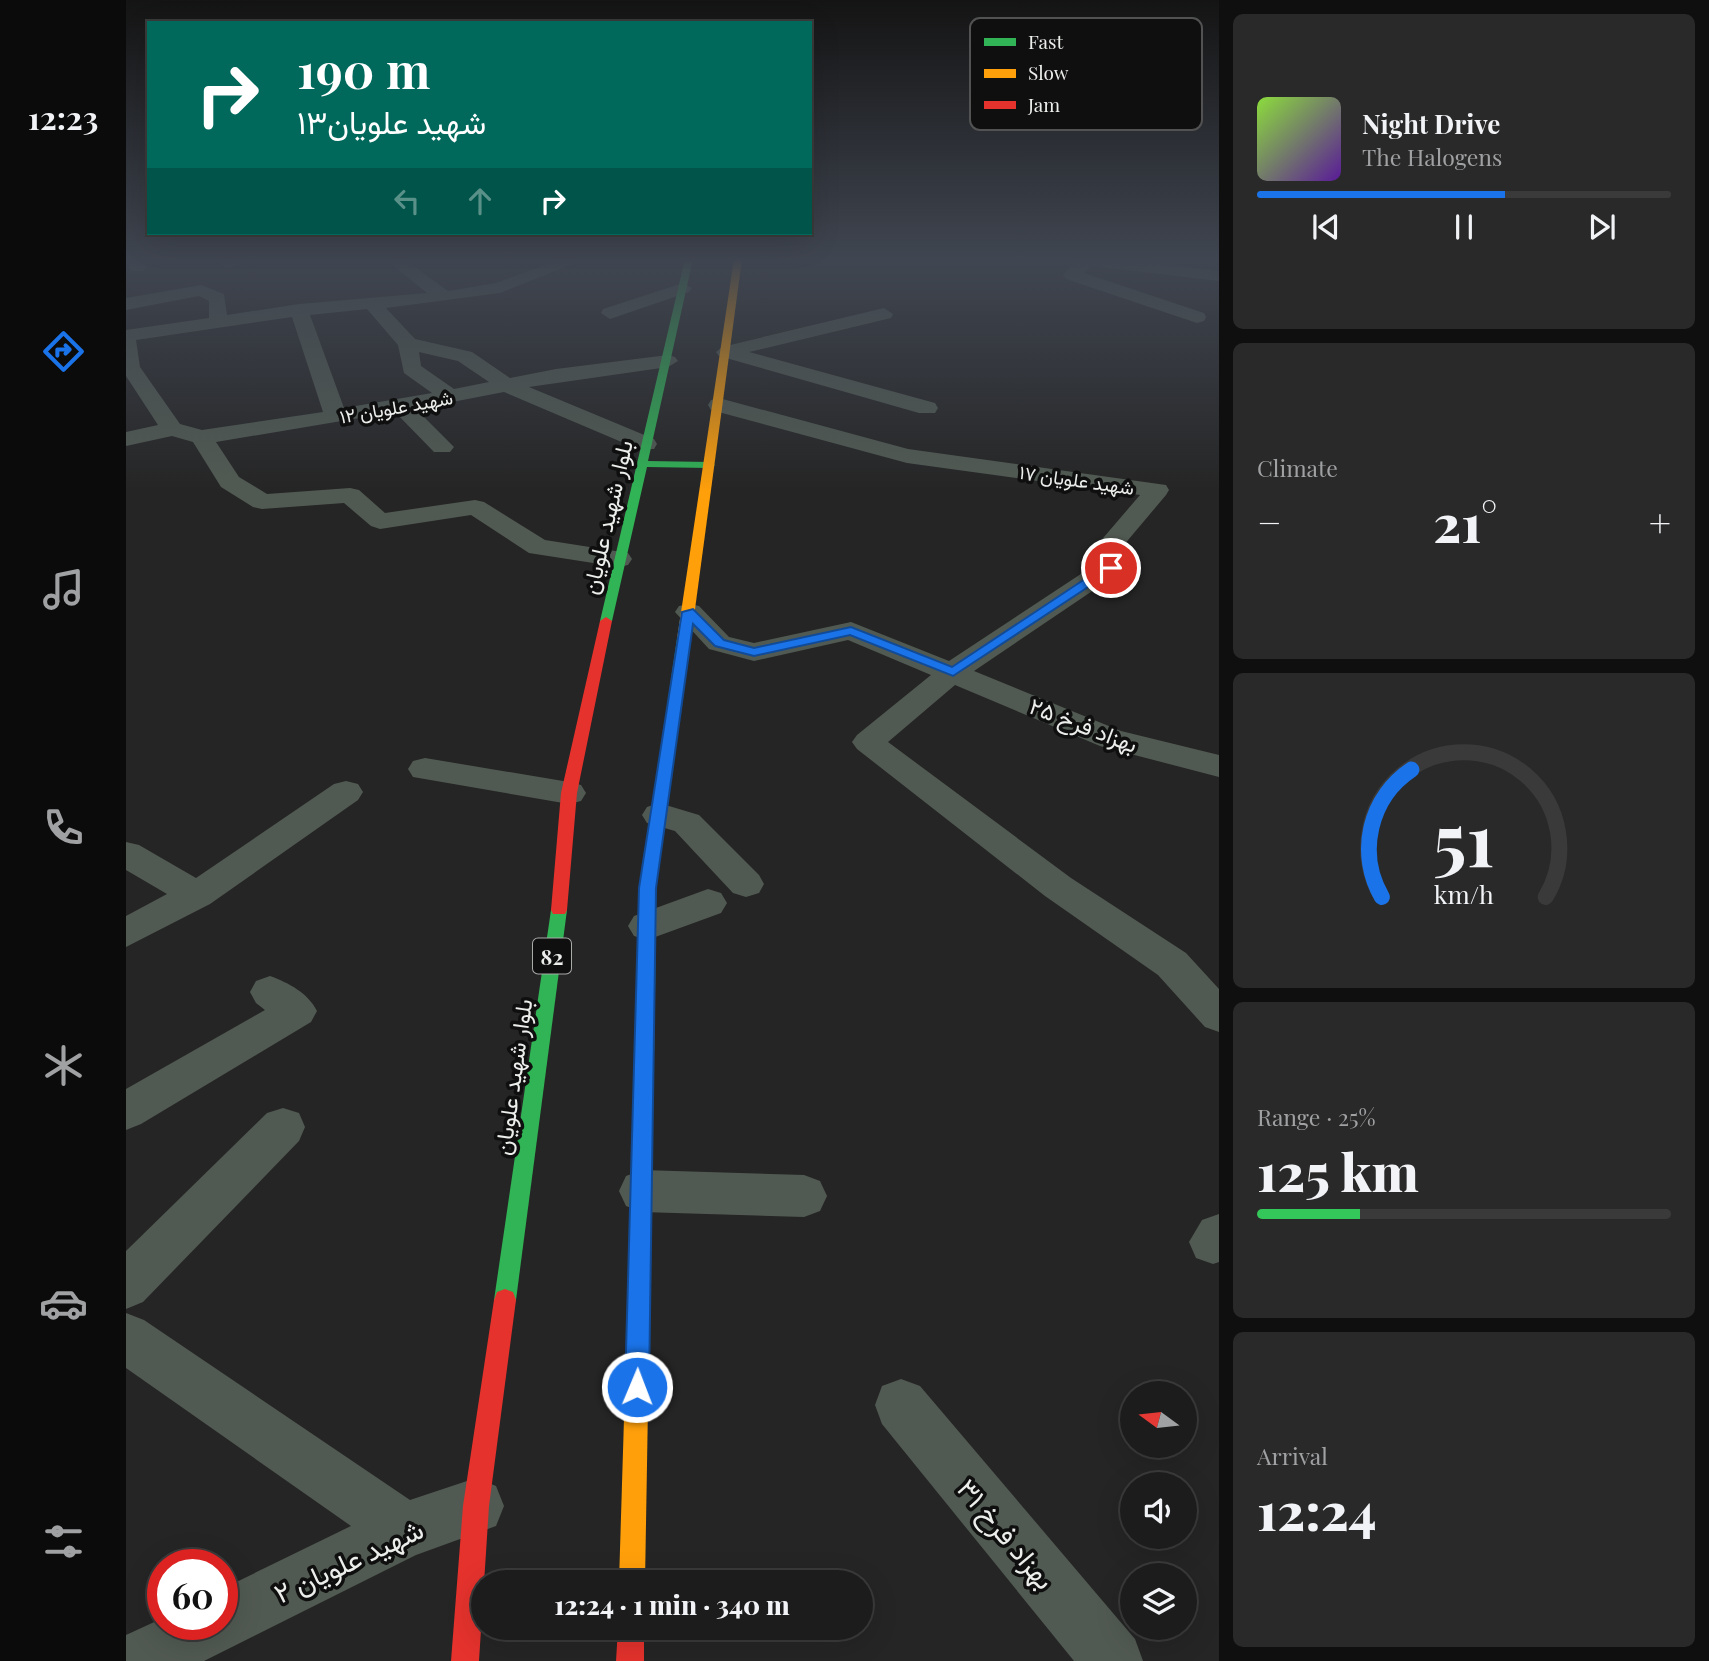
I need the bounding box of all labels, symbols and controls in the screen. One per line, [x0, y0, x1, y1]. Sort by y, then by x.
legend [970, 18, 1202, 130]
text: Fast [1028, 28, 1064, 54]
text: 190 m [297, 36, 430, 101]
icon: right [182, 49, 273, 140]
text: Slow [1028, 59, 1069, 85]
text: Jam [1027, 91, 1060, 117]
text: 12:23 [28, 95, 98, 138]
text: شهید علویان۱۳ [297, 99, 486, 142]
text: Night Drive [1362, 106, 1500, 141]
text: The Halogens [1362, 141, 1502, 172]
icon: left [388, 182, 426, 220]
icon: ahead [461, 182, 499, 220]
icon: right [534, 182, 572, 220]
icon: previous [1307, 208, 1345, 246]
icon: pause [1445, 208, 1483, 246]
icon: next [1583, 208, 1621, 246]
icon: directions [39, 327, 88, 376]
street label: شهید علویان ۱۲ [337, 383, 455, 429]
street label: بلوار شهید علویان [573, 437, 640, 597]
text: Climate [1257, 452, 1338, 483]
street label: شهید علویان ۱۷ [1018, 458, 1136, 500]
text: 21° [1433, 487, 1497, 556]
text: − [1257, 496, 1282, 547]
text: + [1649, 496, 1671, 547]
pin [1081, 538, 1141, 598]
icon: arrive [1092, 549, 1130, 587]
icon: music [39, 565, 88, 614]
street label: بهزاد فرخ ۲۵ [1025, 689, 1143, 761]
text: 51 [1433, 788, 1495, 885]
icon: phone [39, 803, 88, 852]
text: km/h [1434, 876, 1494, 909]
road number: 82 [533, 939, 571, 974]
street label: بلوار شهید علویان [486, 997, 539, 1157]
icon: climate [39, 1041, 88, 1090]
text: Range · 25% [1257, 1101, 1376, 1132]
text: 125 km [1257, 1136, 1419, 1205]
icon: car [39, 1279, 88, 1328]
position arrow [600, 1350, 674, 1424]
north arrow [1120, 1381, 1197, 1458]
map controls [1120, 1381, 1197, 1640]
text: Arrival [1257, 1440, 1328, 1471]
street label: بهزاد فرخ ۳۱ [948, 1470, 1064, 1597]
button: sound [1120, 1472, 1197, 1549]
text: 12:24 [1257, 1475, 1377, 1544]
street label: شهید علویان ۲ [267, 1509, 429, 1612]
icon: filters [39, 1517, 88, 1566]
speed limit sign: 60 [147, 1549, 238, 1640]
button: layers [1120, 1563, 1197, 1640]
text: 12:24 · 1 min · 340 m [554, 1587, 790, 1622]

